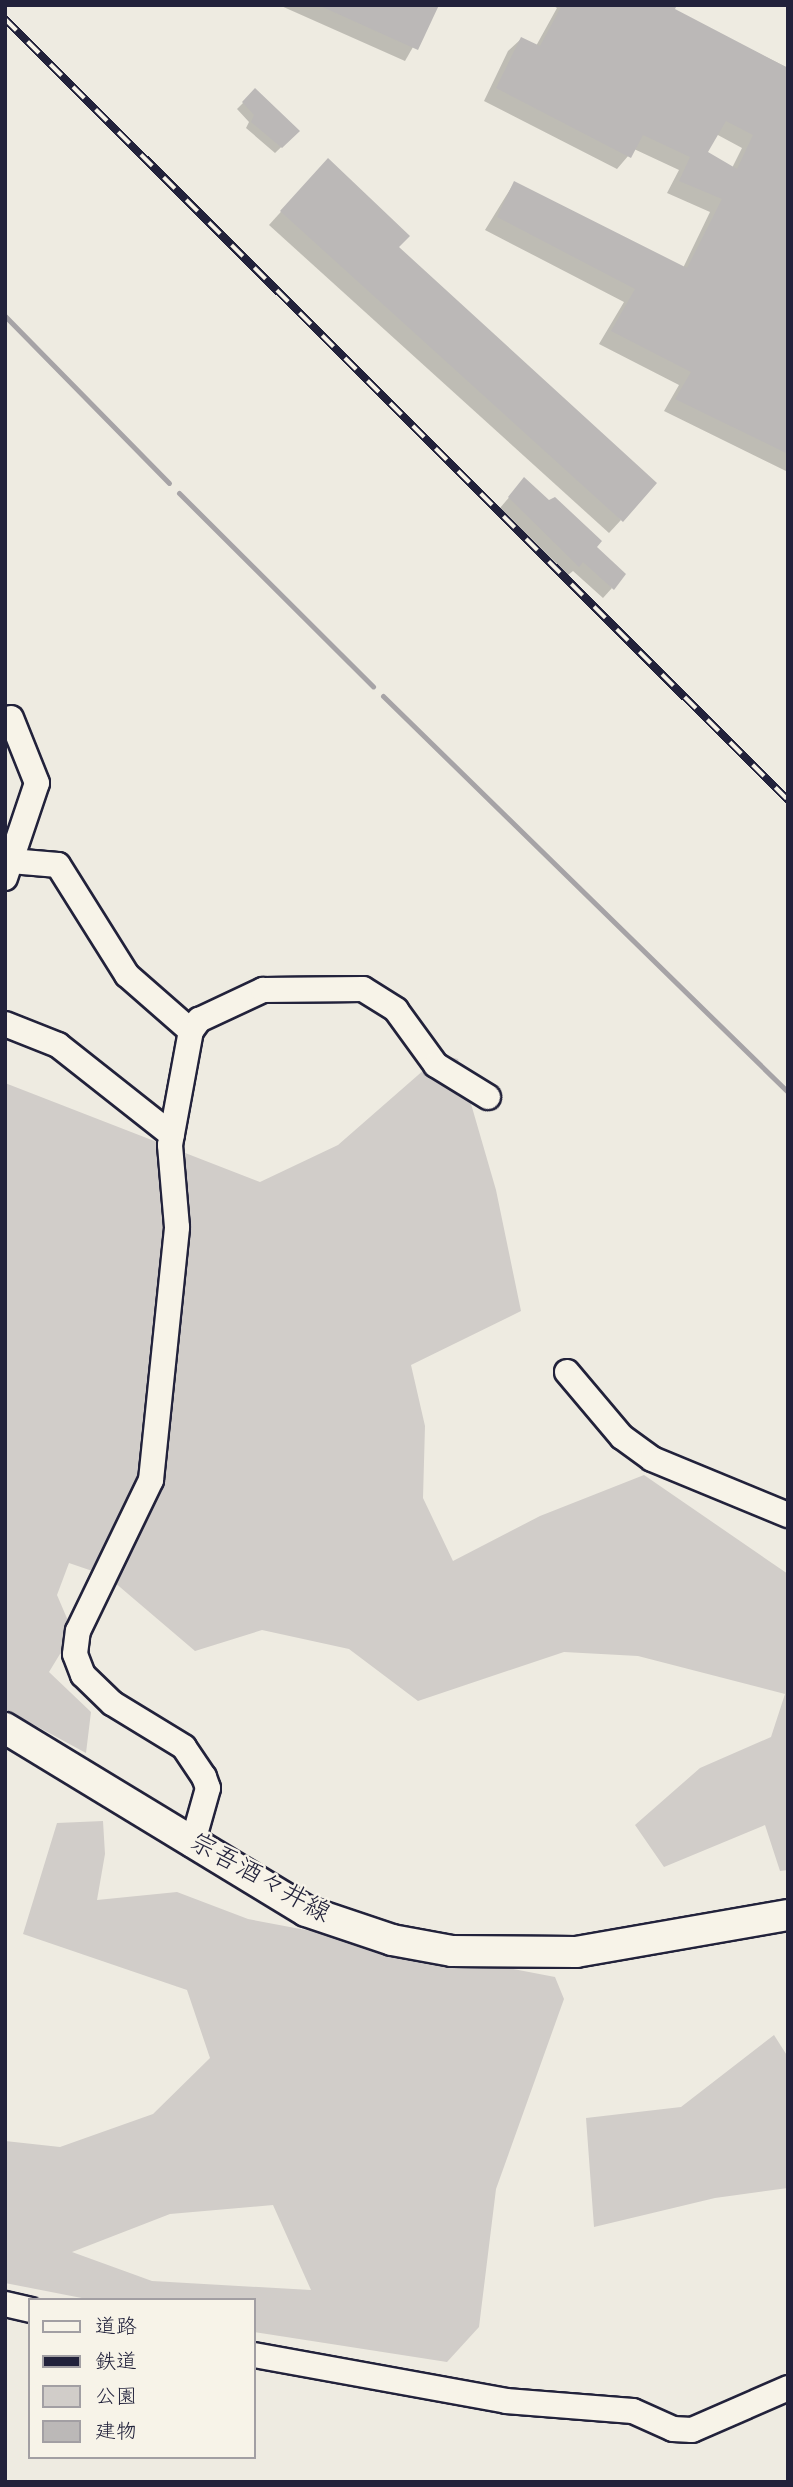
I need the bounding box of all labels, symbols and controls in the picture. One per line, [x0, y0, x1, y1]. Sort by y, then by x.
street label: 宗吾酒々井線 [183, 1829, 335, 1931]
legend [28, 2298, 256, 2459]
text: 道路 [95, 2314, 137, 2344]
text: 鉄道 [95, 2349, 137, 2379]
text: 公園 [95, 2384, 137, 2414]
text: 建物 [95, 2419, 137, 2449]

